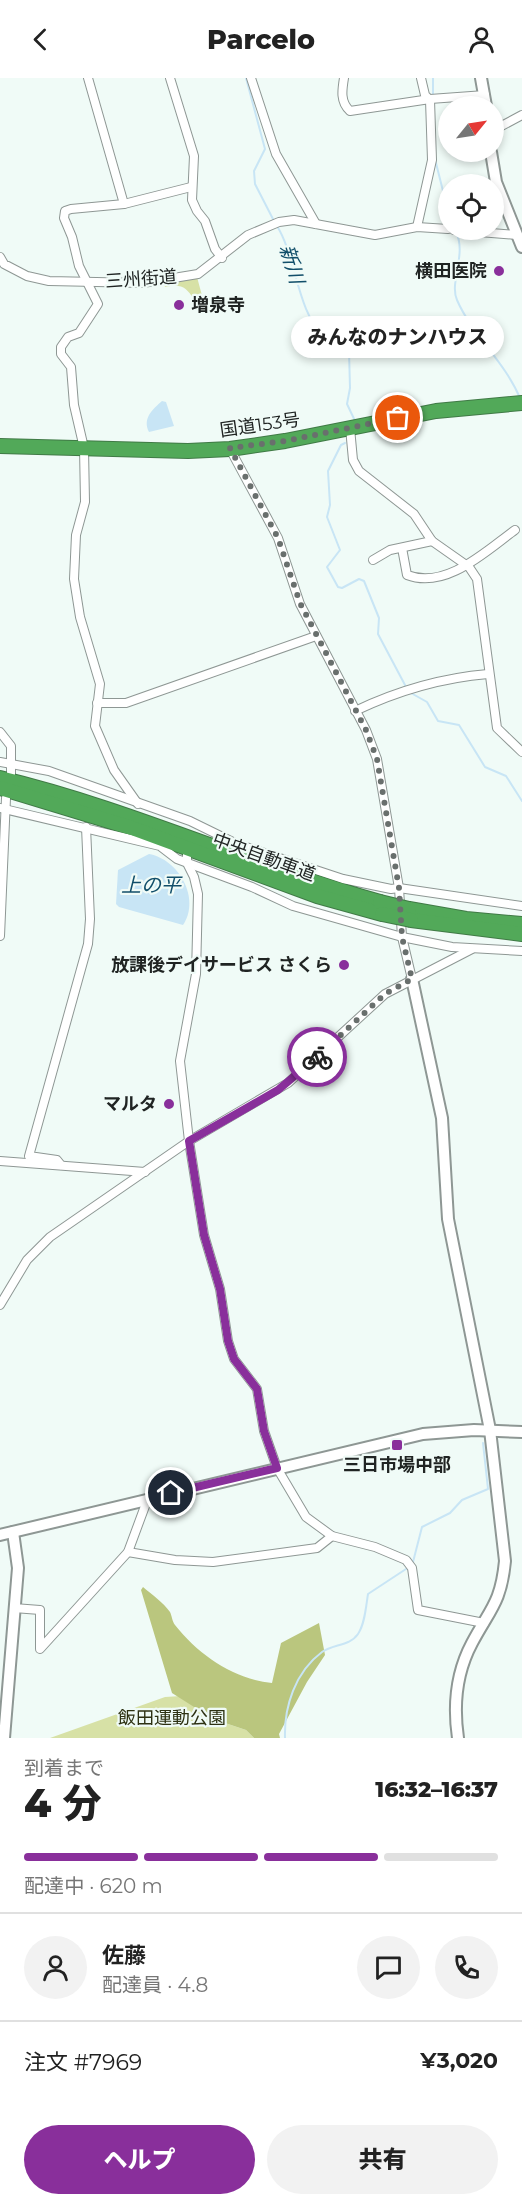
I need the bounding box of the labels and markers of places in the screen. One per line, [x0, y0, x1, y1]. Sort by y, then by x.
place label: 横田医院 [415, 260, 487, 282]
marker: 横田医院 [492, 264, 506, 278]
place label: 増泉寺 [191, 294, 245, 316]
marker: 増泉寺 [172, 298, 186, 312]
callout: みんなのナンハウス [292, 316, 504, 358]
pin [372, 392, 423, 443]
place label: 放課後デイサービス さくら [111, 954, 332, 976]
marker: 放課後デイサービス さくら [337, 958, 351, 972]
place label: マルタ [103, 1093, 157, 1115]
marker: マルタ [162, 1097, 176, 1111]
marker: 三日市場中部 [390, 1438, 404, 1452]
place label: 三日市場中部 [343, 1454, 451, 1476]
pin [145, 1467, 196, 1518]

